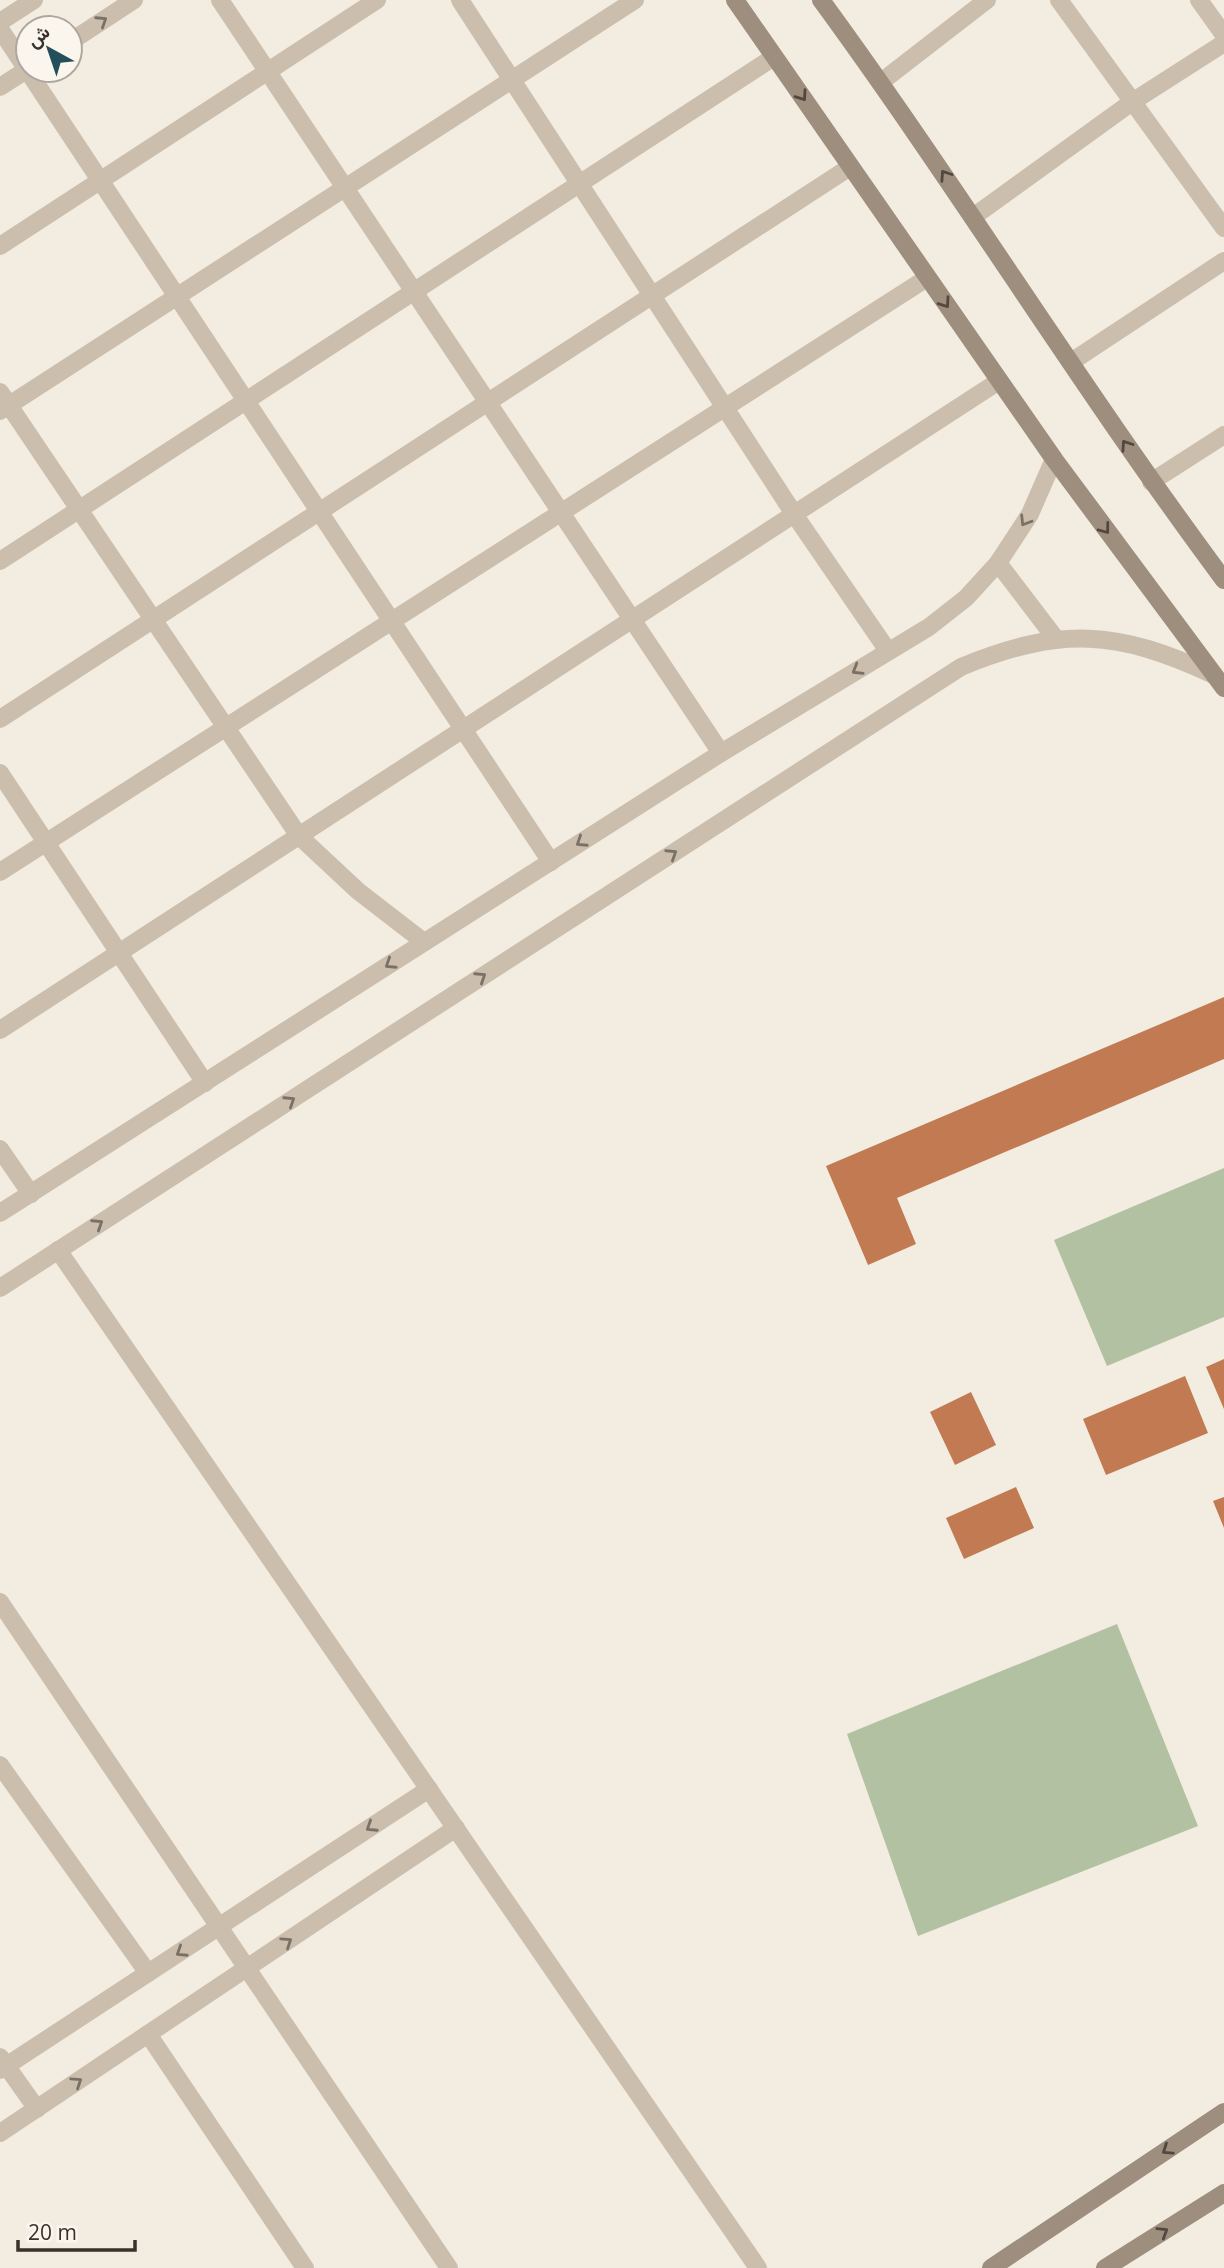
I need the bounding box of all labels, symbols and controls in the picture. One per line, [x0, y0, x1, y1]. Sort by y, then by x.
north arrow [14, 14, 84, 84]
one-way arrow [94, 17, 107, 29]
text: ش [21, 19, 55, 53]
one-way arrow [794, 88, 806, 101]
one-way arrow [941, 170, 953, 183]
one-way arrow [937, 295, 949, 308]
one-way arrow [1122, 440, 1135, 453]
one-way arrow [1020, 513, 1033, 526]
one-way arrow [1097, 521, 1110, 534]
one-way arrow [852, 661, 865, 674]
one-way arrow [576, 834, 589, 847]
one-way arrow [664, 850, 677, 862]
one-way arrow [384, 956, 397, 969]
one-way arrow [473, 973, 486, 986]
one-way arrow [282, 1096, 295, 1109]
one-way arrow [91, 1219, 104, 1232]
one-way arrow [366, 1818, 379, 1831]
one-way arrow [279, 1937, 292, 1950]
one-way arrow [176, 1943, 189, 1956]
one-way arrow [69, 2077, 82, 2090]
one-way arrow [1162, 2141, 1175, 2154]
scale bar [18, 2208, 135, 2252]
text: 20 m [28, 2218, 77, 2246]
one-way arrow [1155, 2227, 1168, 2240]

